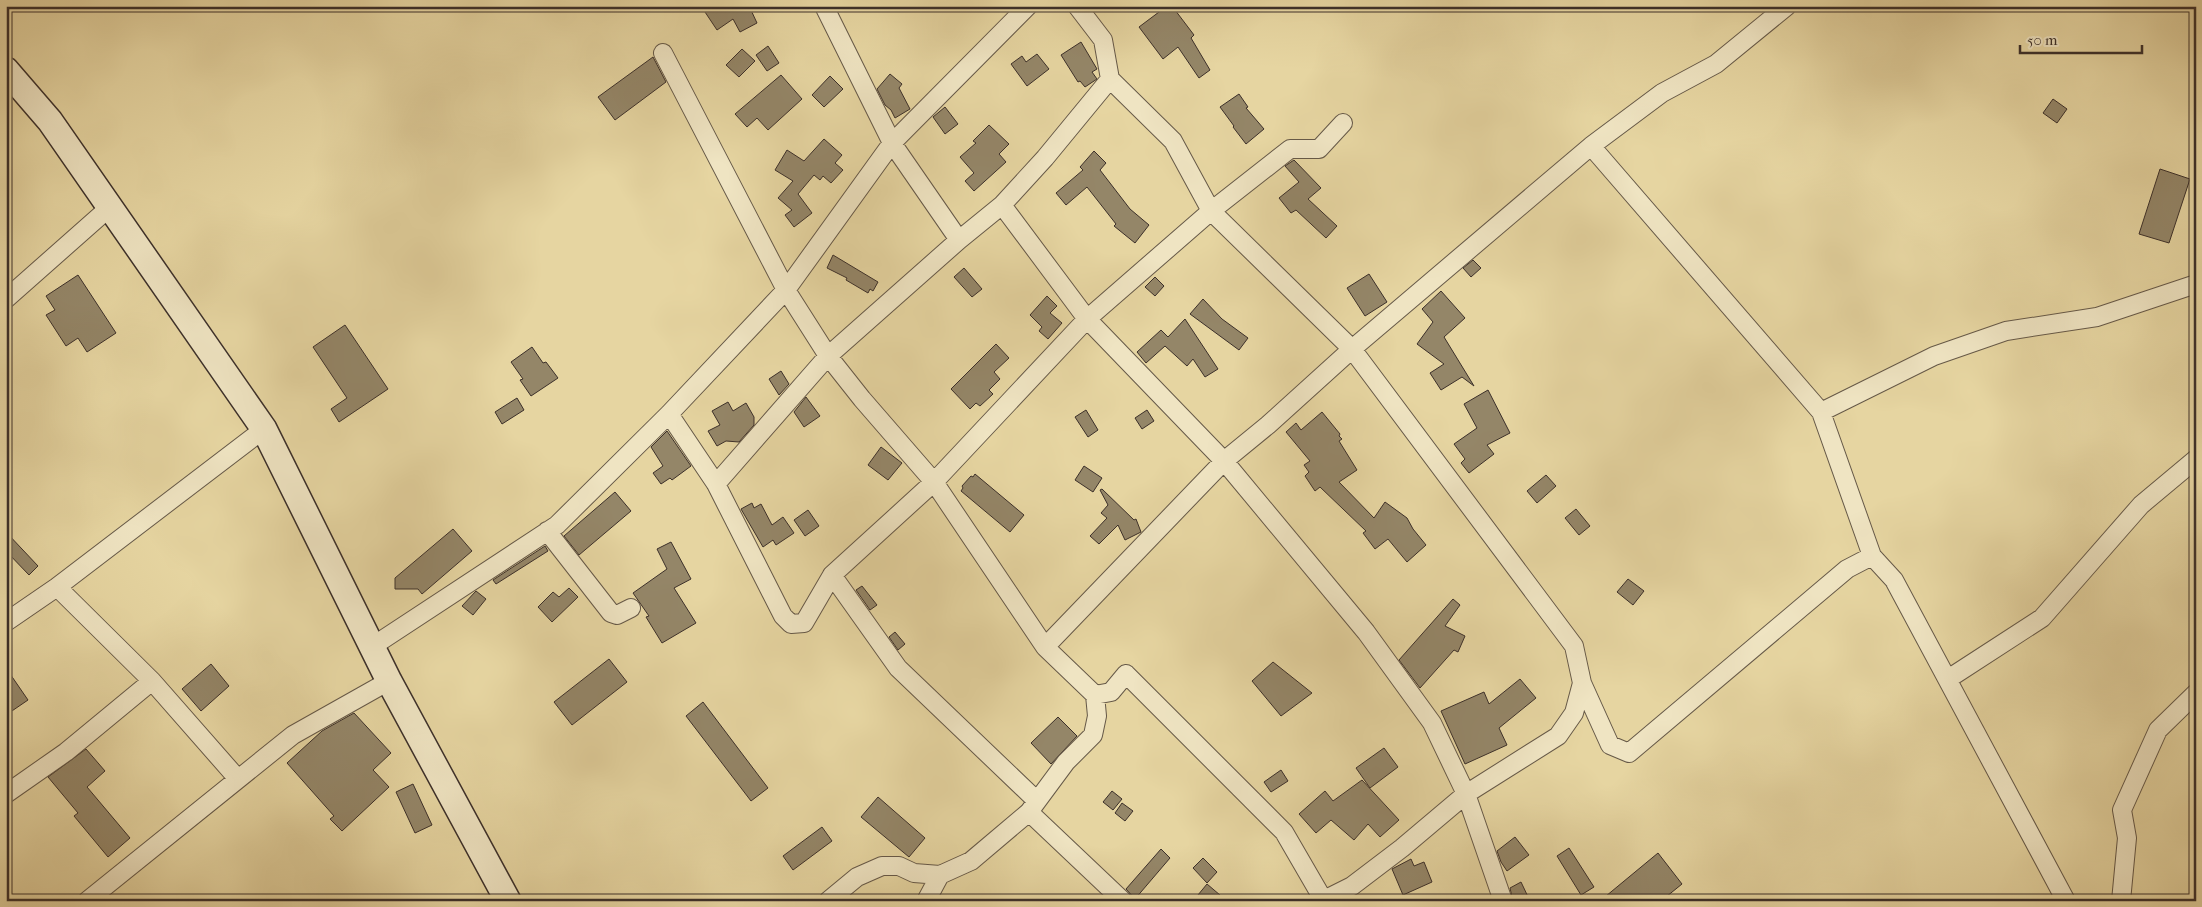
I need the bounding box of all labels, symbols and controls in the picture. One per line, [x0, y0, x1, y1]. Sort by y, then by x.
scale bar [2020, 22, 2142, 54]
text: 50 m [2027, 31, 2058, 49]

